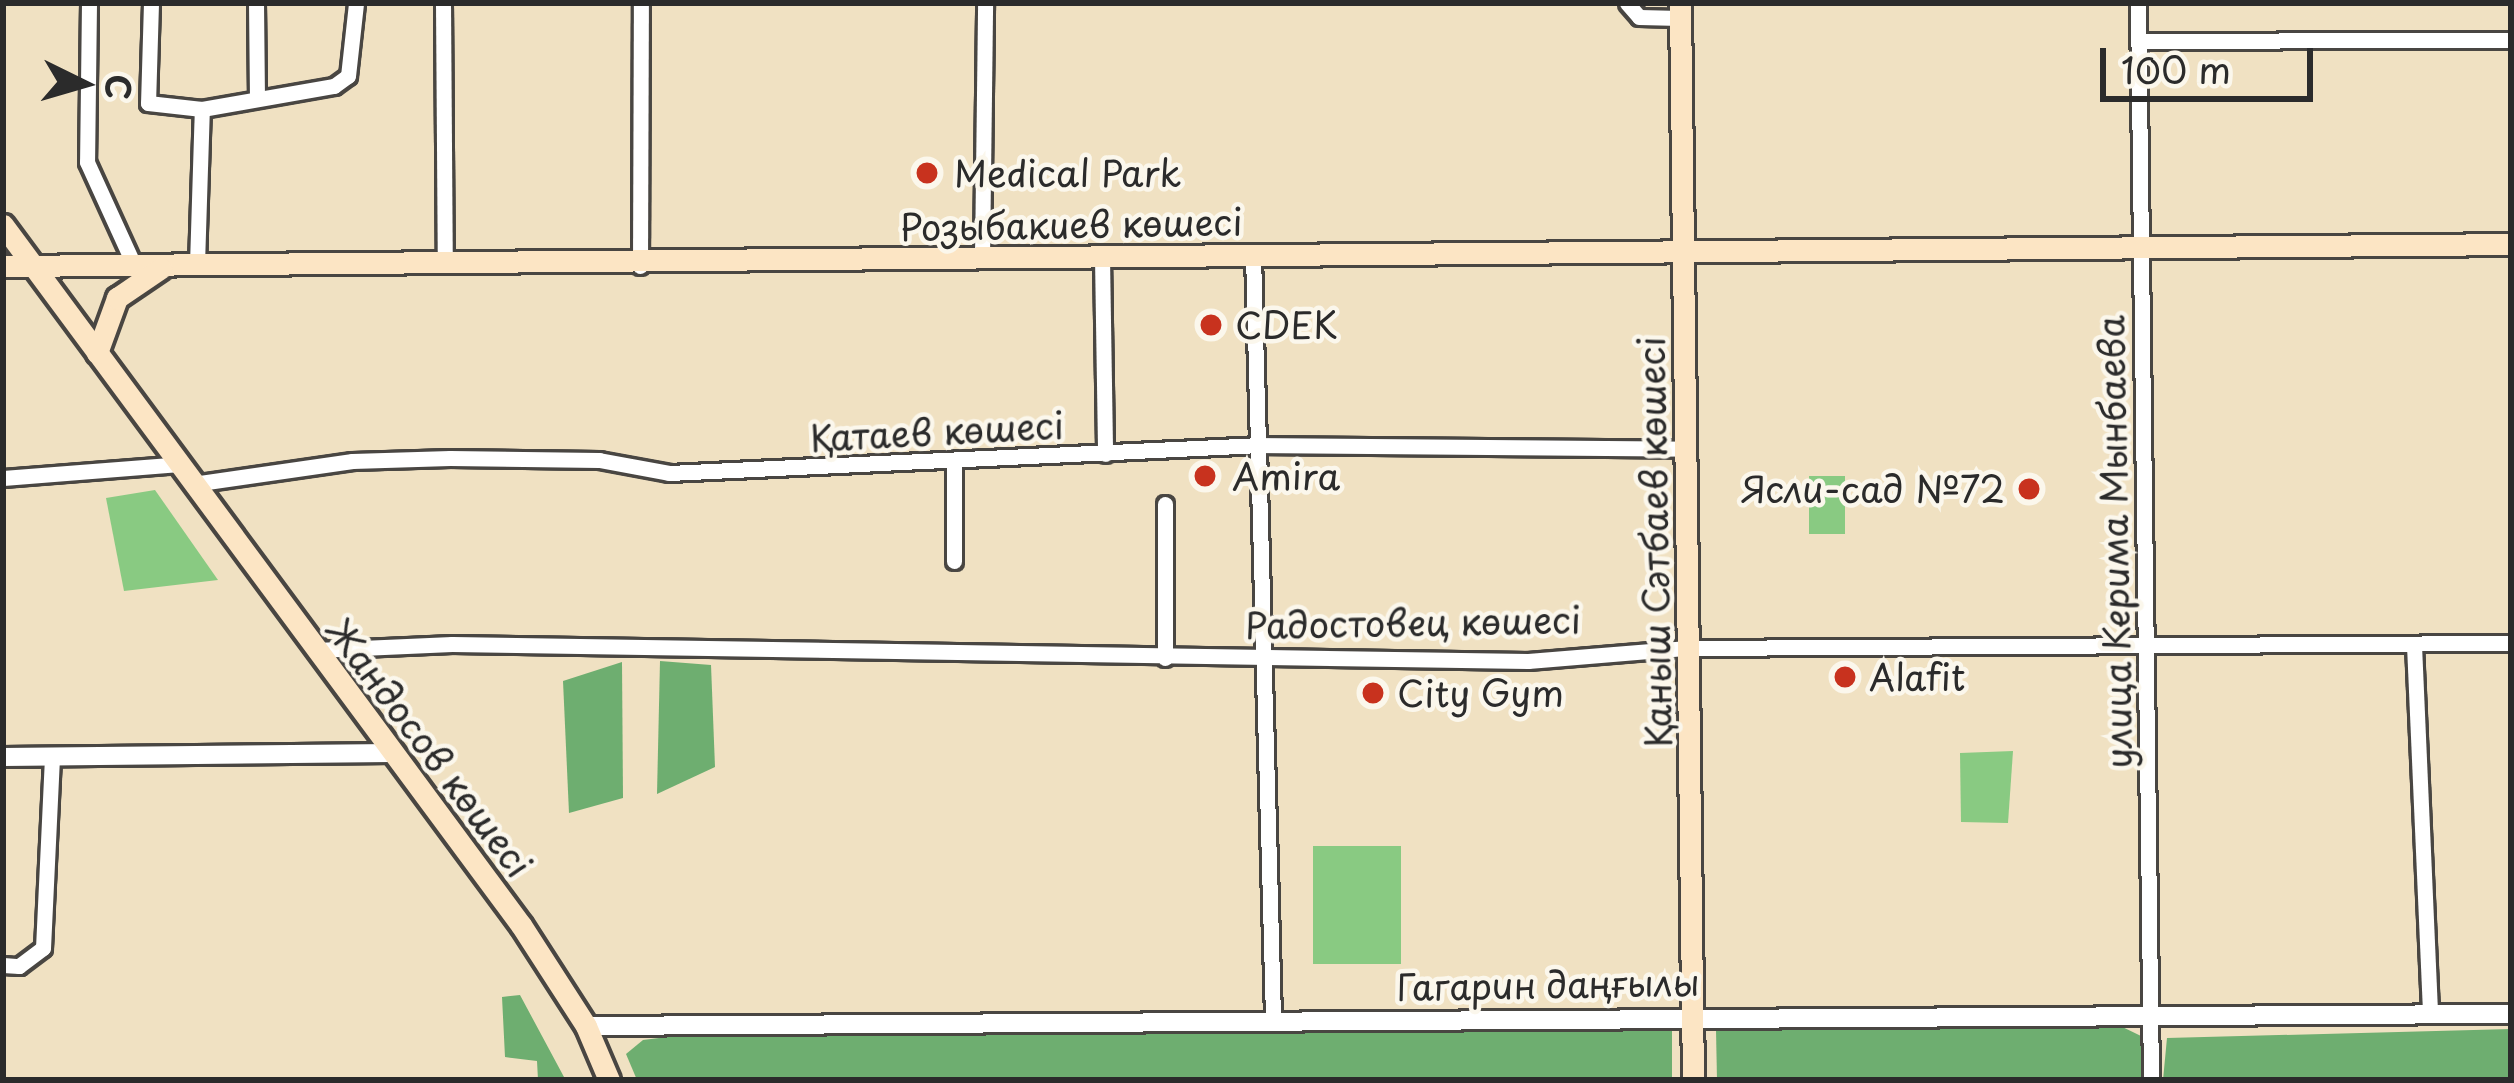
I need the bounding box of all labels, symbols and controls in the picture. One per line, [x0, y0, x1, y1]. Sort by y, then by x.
north arrow [24, 24, 144, 144]
scale bar [2106, 24, 2319, 98]
text: 100 m [2121, 42, 2231, 96]
text: С [94, 73, 146, 102]
place label: Medical Park [954, 151, 1181, 195]
marker: Medical Park [911, 157, 943, 189]
street label: Розыбакиев көшесі [899, 199, 1243, 249]
place label: CDEK [1235, 303, 1338, 347]
marker: CDEK [1198, 312, 1224, 338]
street label: улица Керима Мынбаева [2088, 313, 2140, 771]
street label: Қаныш Сәтбаев көшесі [1629, 335, 1679, 749]
street label: Қатаев көшесі [809, 403, 1065, 459]
place label: Amira [1232, 454, 1340, 498]
marker: Amira [1189, 460, 1221, 492]
place label: Ясли-сад №72 [1741, 467, 2005, 511]
marker: Ясли-сад №72 [2016, 476, 2042, 502]
street label: Радостовец көшесі [1244, 597, 1582, 647]
street label: Жандосов көшесі [319, 609, 541, 885]
place label: Alafit [1869, 655, 1965, 699]
marker: Alafit [1832, 664, 1858, 690]
place label: City Gym [1397, 671, 1565, 715]
marker: City Gym [1360, 680, 1386, 706]
street label: Гагарин даңғылы [1395, 960, 1701, 1008]

